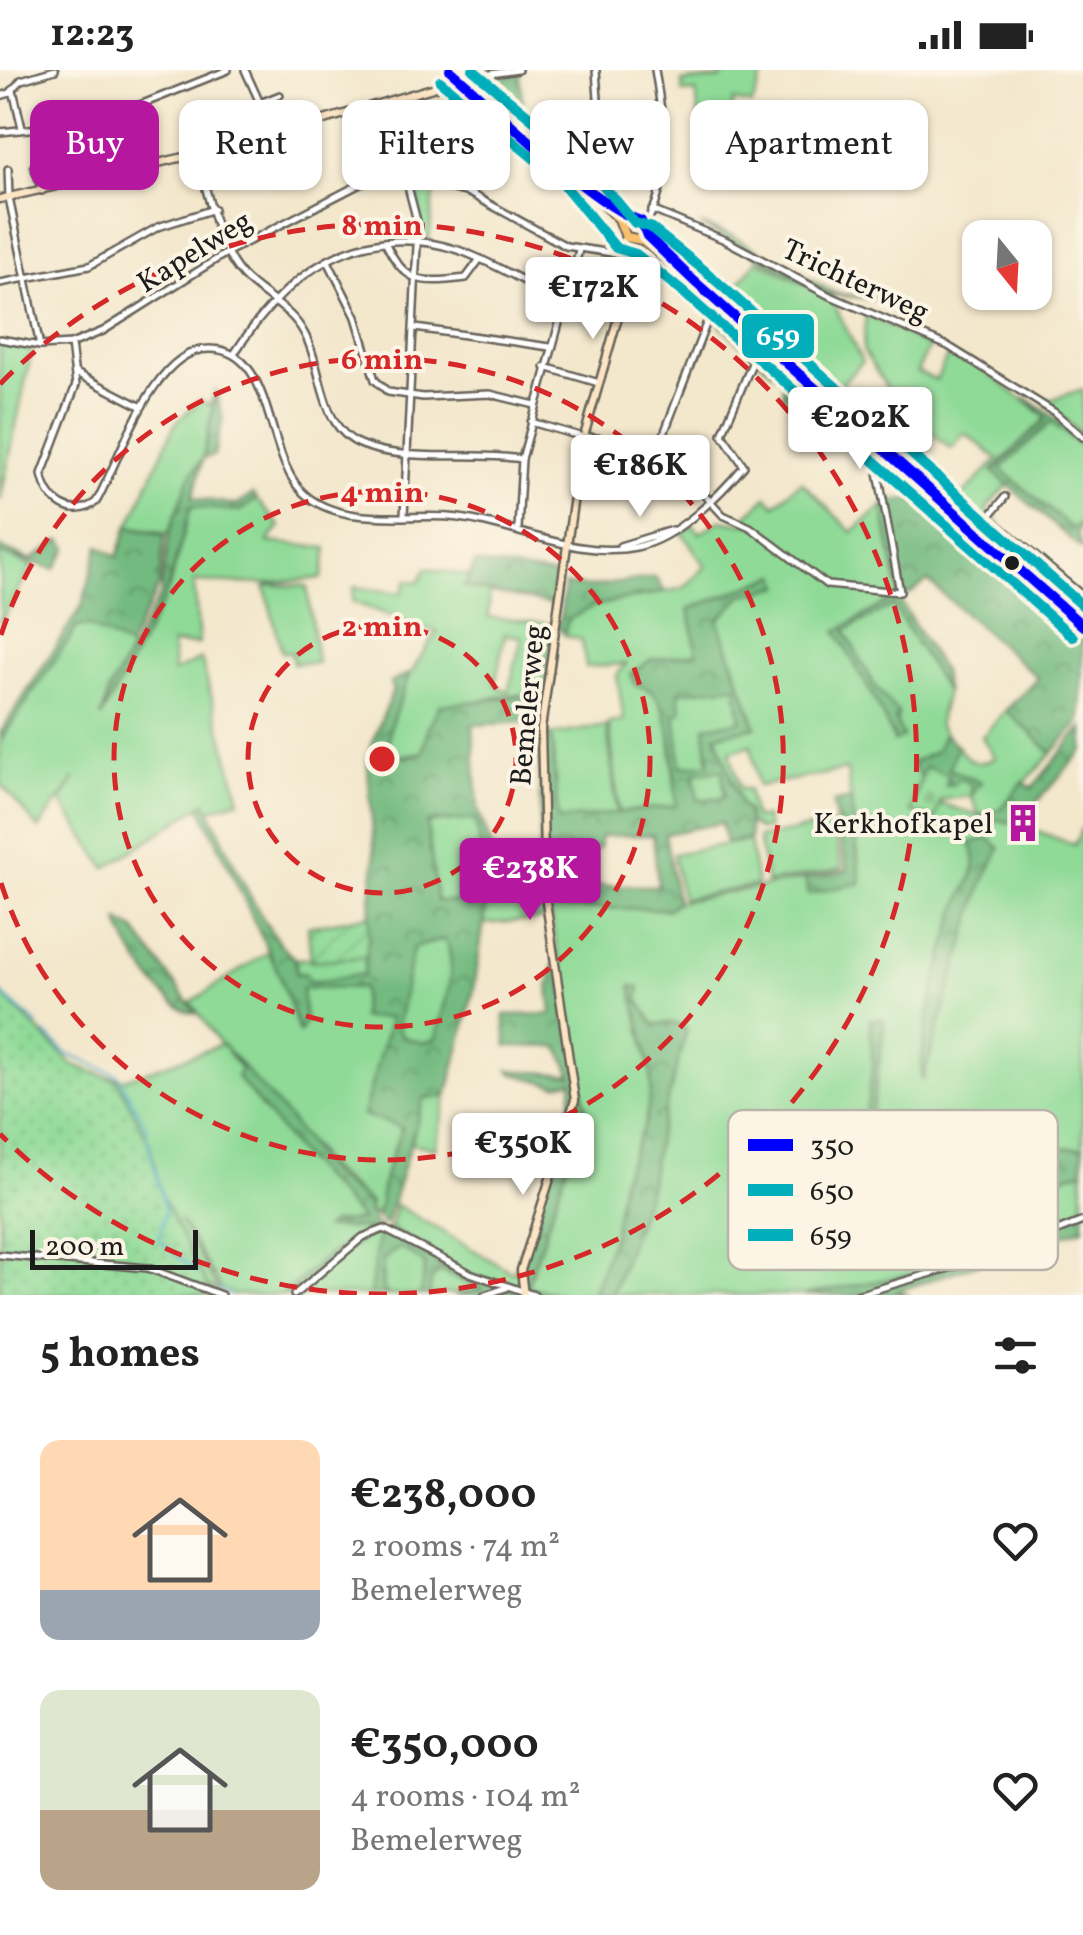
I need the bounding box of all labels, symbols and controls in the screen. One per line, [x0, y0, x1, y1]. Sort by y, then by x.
text: 12:23 [50, 9, 134, 62]
chip: Buy [30, 100, 159, 190]
chip: Rent [179, 100, 322, 190]
chip: Filters [342, 100, 510, 190]
chip: New [530, 100, 670, 190]
chip: Apartment [690, 100, 928, 190]
street label: Kapelweg [130, 201, 261, 304]
text: 8 min [341, 206, 423, 248]
north arrow [962, 220, 1052, 310]
map controls [962, 220, 1052, 310]
street label: Trichterweg [775, 229, 936, 334]
pin: €172K [523, 257, 663, 342]
text: €172K [547, 267, 639, 311]
line badge: 659 [740, 312, 816, 360]
text: 659 [756, 318, 800, 357]
text: 6 min [341, 340, 423, 382]
pin: €202K [790, 387, 930, 472]
text: €202K [810, 397, 910, 441]
pin: €186K [570, 435, 710, 520]
text: €186K [593, 445, 687, 489]
text: 4 min [340, 473, 424, 515]
unlabelled marker [1002, 553, 1022, 573]
text: 2 min [342, 607, 422, 649]
street label: Bemelerweg [501, 623, 557, 788]
centre of rings [364, 741, 400, 777]
building icon: Kerkhofkapel [1002, 802, 1044, 844]
place label: Kerkhofkapel [814, 804, 993, 846]
pin: €238K [460, 838, 600, 923]
text: €238K [482, 848, 578, 892]
legend [728, 1110, 1058, 1270]
pin: €350K [453, 1113, 593, 1198]
text: €350K [474, 1123, 572, 1167]
text: 350 [810, 1128, 854, 1167]
text: 650 [810, 1173, 854, 1212]
text: 659 [810, 1218, 852, 1257]
scale bar [30, 1225, 198, 1270]
text: 200 m [45, 1228, 124, 1267]
text: 5 homes [40, 1326, 200, 1385]
icon: filters [988, 1328, 1043, 1383]
text: €238,000 [350, 1467, 536, 1526]
icon: home [120, 1480, 240, 1600]
icon: heart [988, 1513, 1043, 1568]
text: 2 rooms · 74 m² [350, 1526, 560, 1570]
text: Bemelerweg [350, 1570, 523, 1614]
text: €350,000 [350, 1717, 539, 1776]
icon: home [120, 1730, 240, 1850]
icon: heart [988, 1763, 1043, 1818]
text: 4 rooms · 104 m² [350, 1776, 581, 1820]
text: Bemelerweg [350, 1820, 523, 1864]

